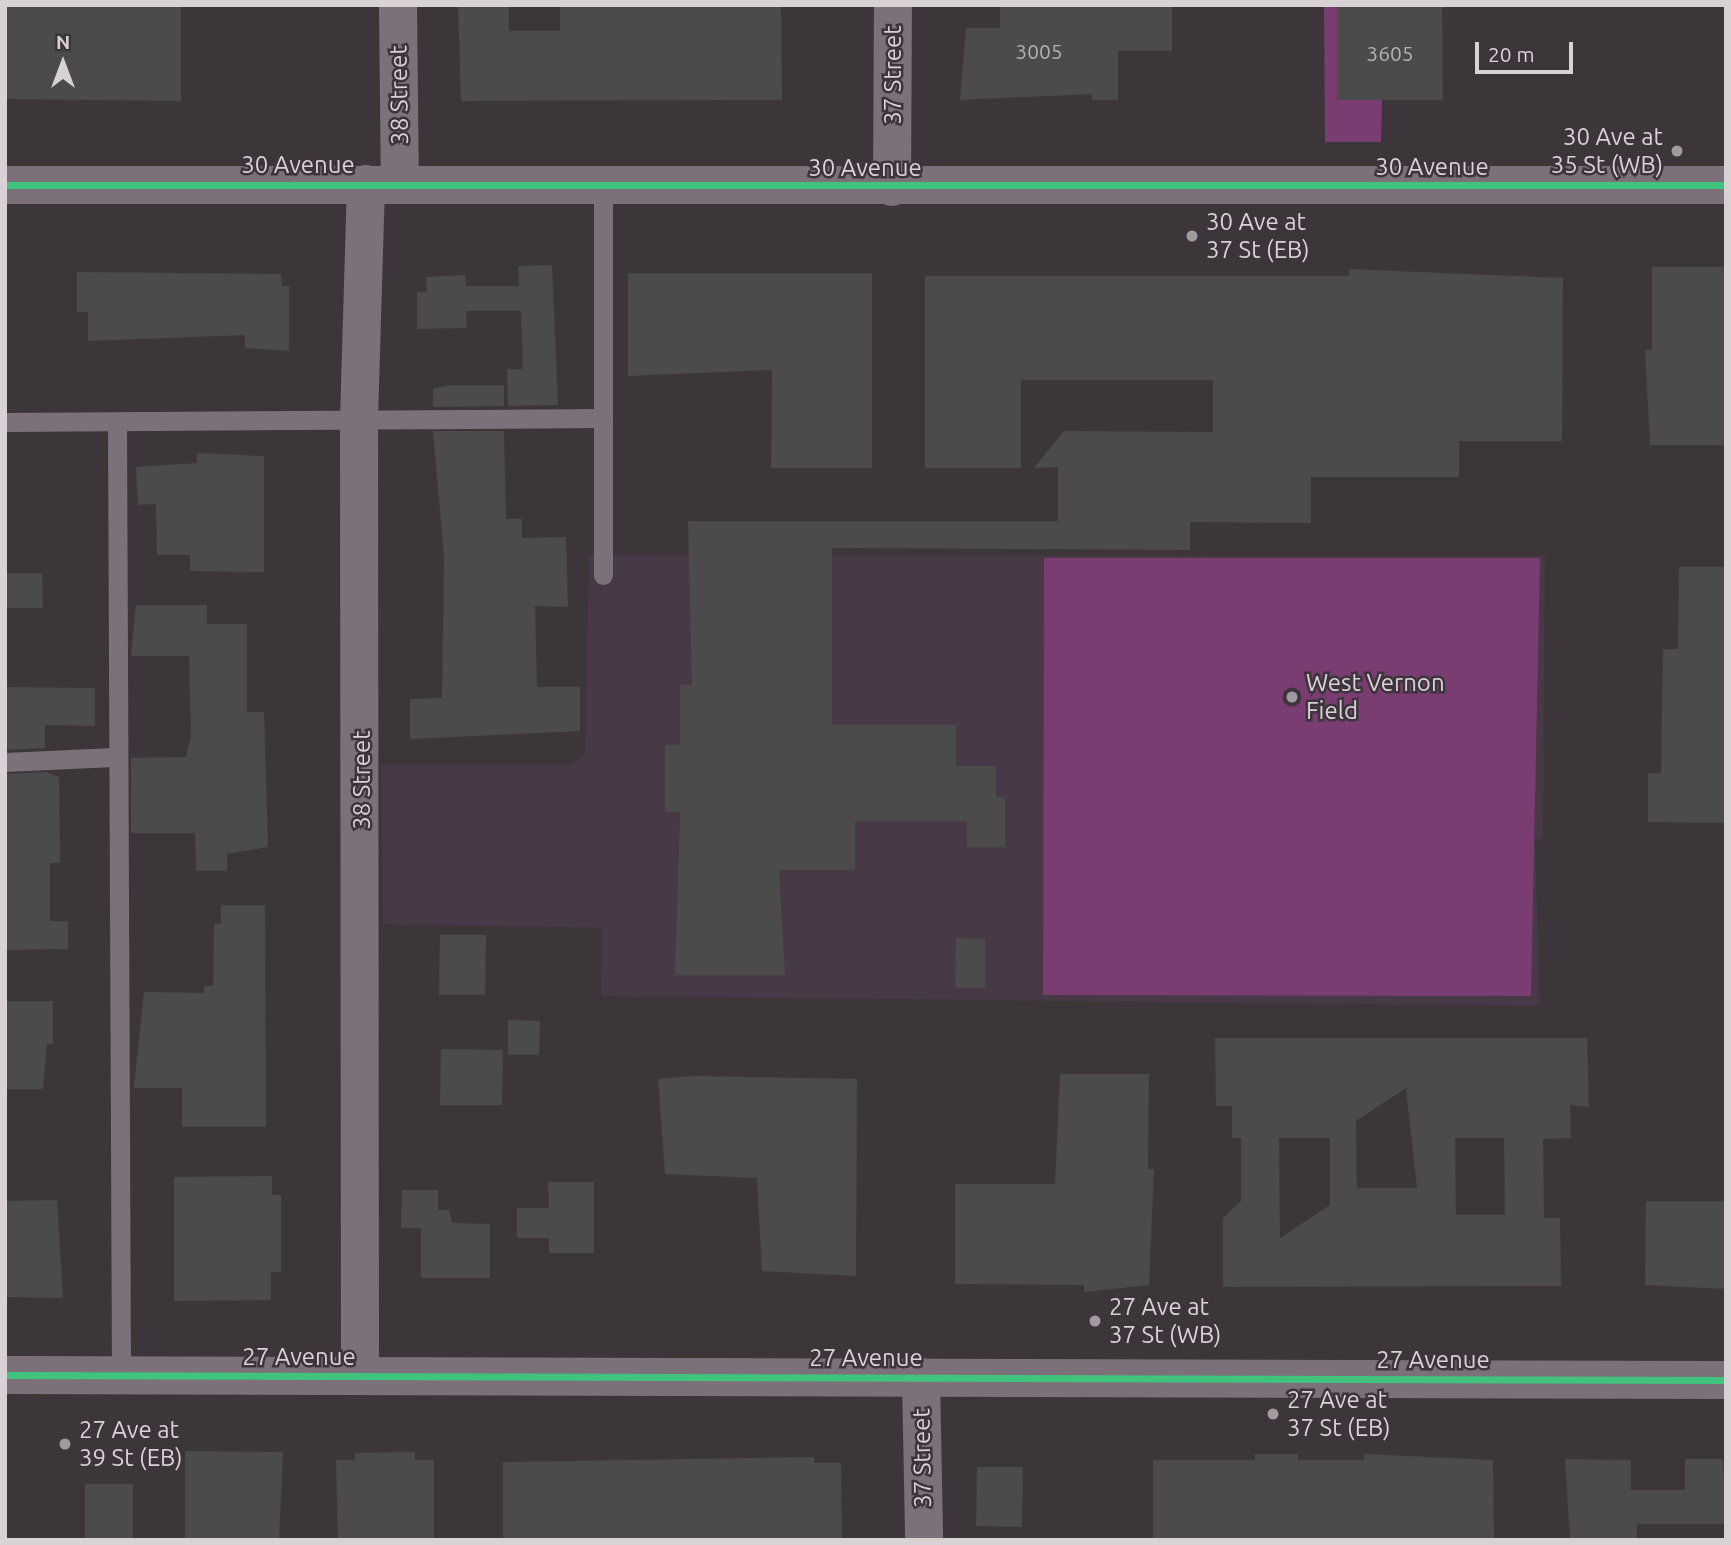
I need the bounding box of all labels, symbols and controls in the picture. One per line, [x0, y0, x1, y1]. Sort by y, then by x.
street label: 37 Street [879, 25, 907, 125]
north arrow [28, 28, 98, 98]
scale bar [1479, 28, 1577, 72]
text: N [56, 31, 70, 53]
house number: 3005 [1015, 38, 1063, 64]
house number: 3605 [1366, 40, 1414, 66]
text: 20 m [1488, 42, 1535, 66]
street label: 38 Street [384, 45, 414, 145]
place label: 30 Ave at 35 St (WB) [1551, 123, 1663, 179]
marker: 30 Ave at 35 St (WB) [1669, 143, 1685, 159]
street label: 30 Avenue [241, 151, 355, 179]
street label: 30 Avenue [1375, 153, 1489, 181]
street label: 30 Avenue [808, 154, 922, 182]
place label: 30 Ave at 37 St (EB) [1206, 208, 1310, 264]
marker: 30 Ave at 37 St (EB) [1184, 228, 1200, 244]
place label: West Vernon Field [1306, 669, 1445, 725]
marker: West Vernon Field [1284, 689, 1300, 705]
street label: 38 Street [348, 730, 376, 830]
place label: 27 Ave at 37 St (WB) [1109, 1293, 1221, 1349]
marker: 27 Ave at 37 St (WB) [1087, 1313, 1103, 1329]
street label: 27 Avenue [242, 1343, 356, 1371]
street label: 27 Avenue [809, 1344, 923, 1372]
street label: 27 Avenue [1376, 1346, 1490, 1374]
place label: 27 Ave at 37 St (EB) [1287, 1386, 1391, 1442]
marker: 27 Ave at 37 St (EB) [1265, 1406, 1281, 1422]
street label: 37 Street [907, 1408, 937, 1508]
place label: 27 Ave at 39 St (EB) [79, 1416, 183, 1472]
marker: 27 Ave at 39 St (EB) [57, 1436, 73, 1452]

